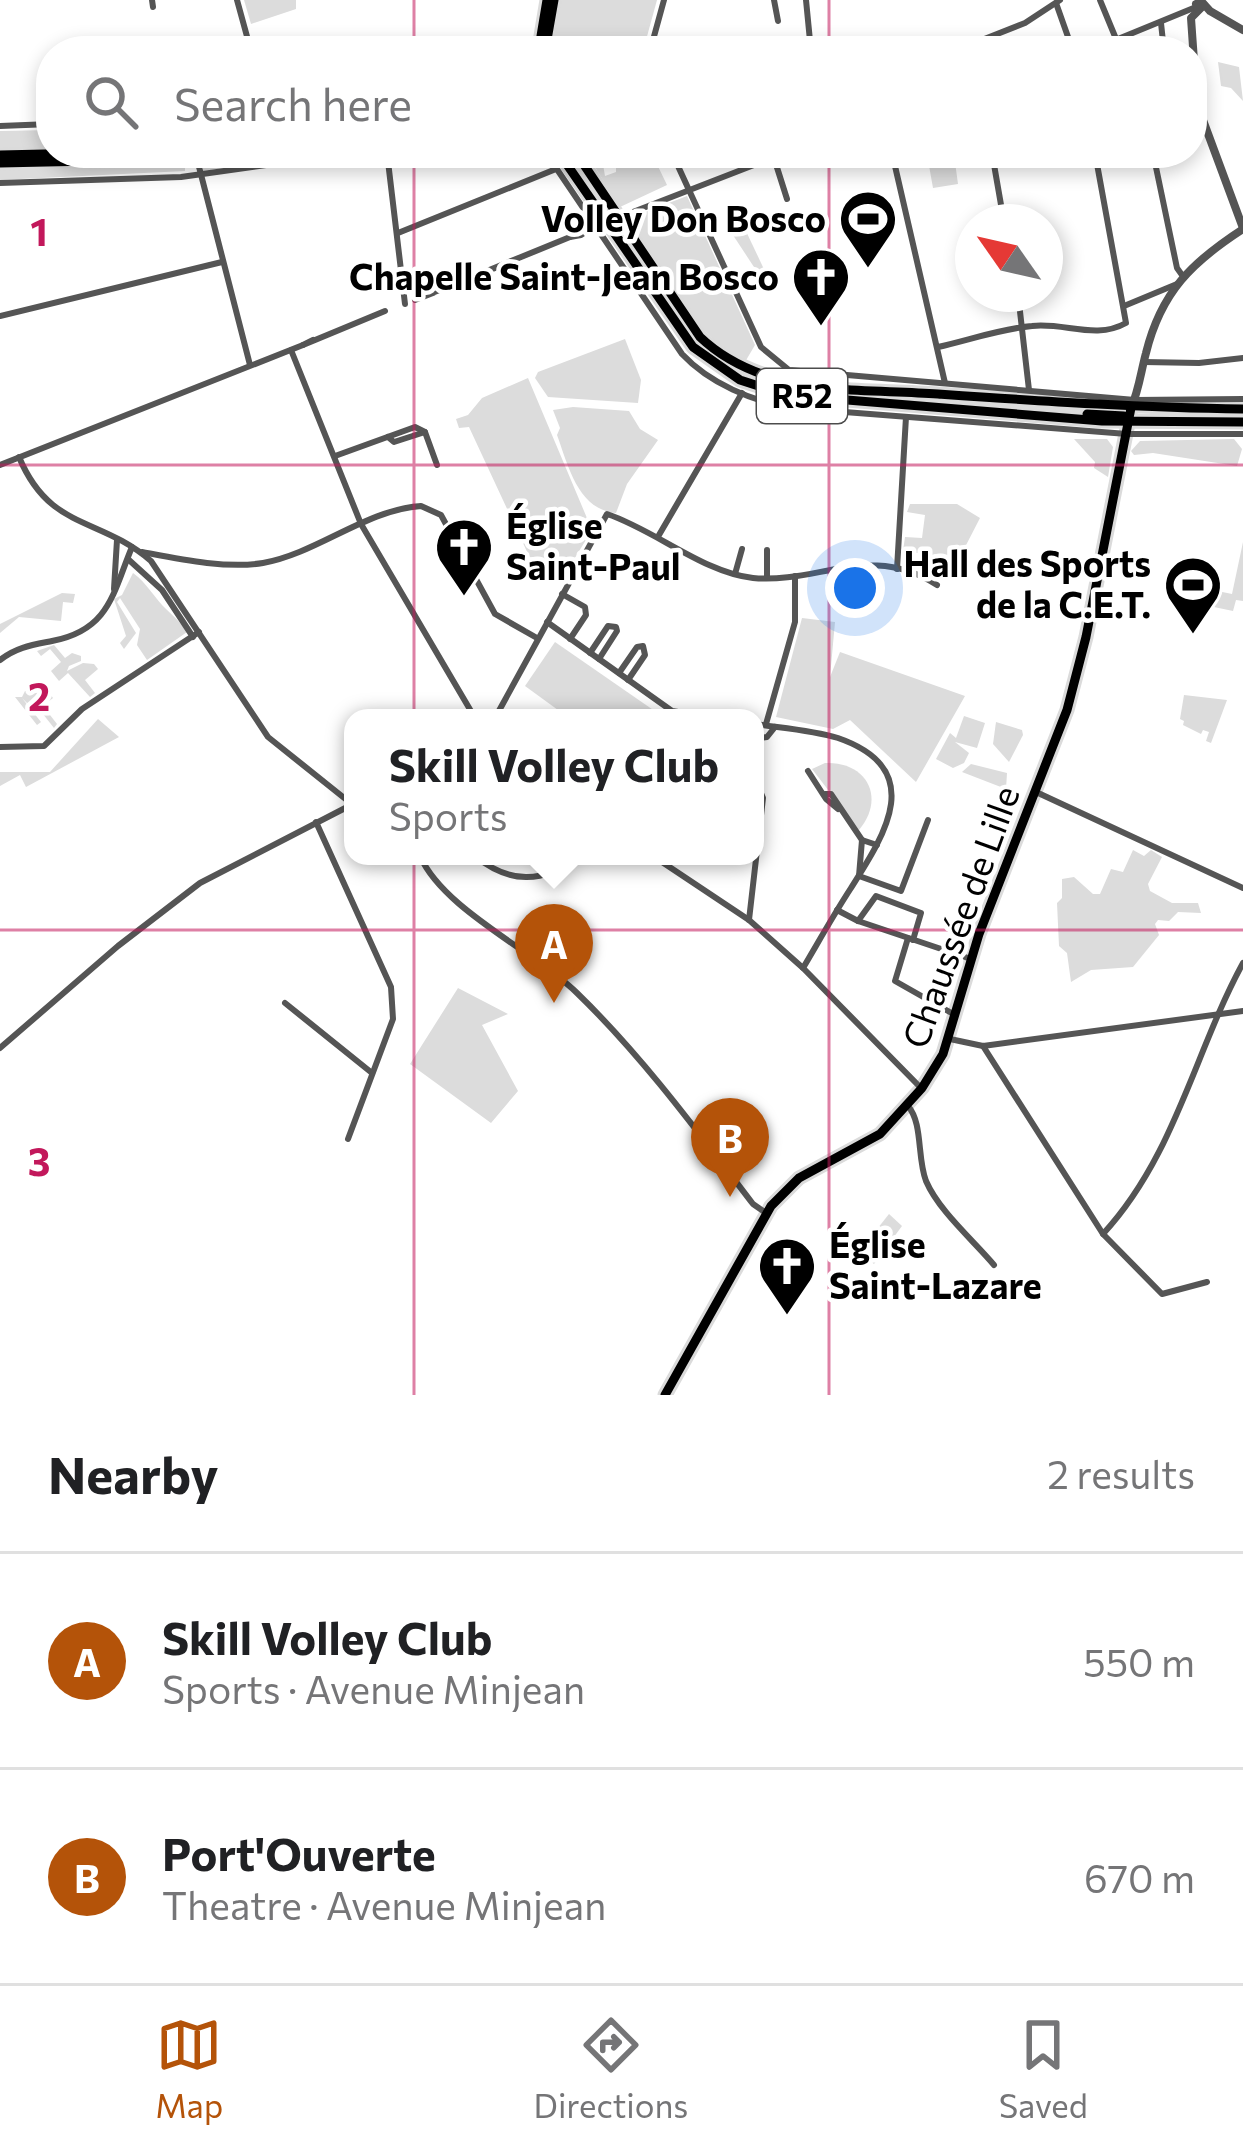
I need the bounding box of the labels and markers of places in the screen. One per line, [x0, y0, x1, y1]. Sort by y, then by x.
sports icon: Volley Don Bosco [837, 188, 899, 270]
place label: Volley Don Bosco [540, 195, 826, 239]
church icon: Chapelle Saint-Jean Bosco [790, 246, 852, 328]
place label: Chapelle Saint-Jean Bosco [349, 253, 779, 297]
place label: Église Saint-Paul [506, 502, 681, 587]
church icon: Église Saint-Paul [433, 516, 495, 598]
place label: Hall des Sports de la C.E.T. [904, 540, 1151, 625]
sports icon: Hall des Sports de la C.E.T. [1162, 554, 1224, 636]
pin: A [515, 904, 593, 1003]
pin: B [691, 1098, 769, 1197]
place label: Église Saint-Lazare [829, 1221, 1042, 1306]
church icon: Église Saint-Lazare [756, 1235, 818, 1317]

